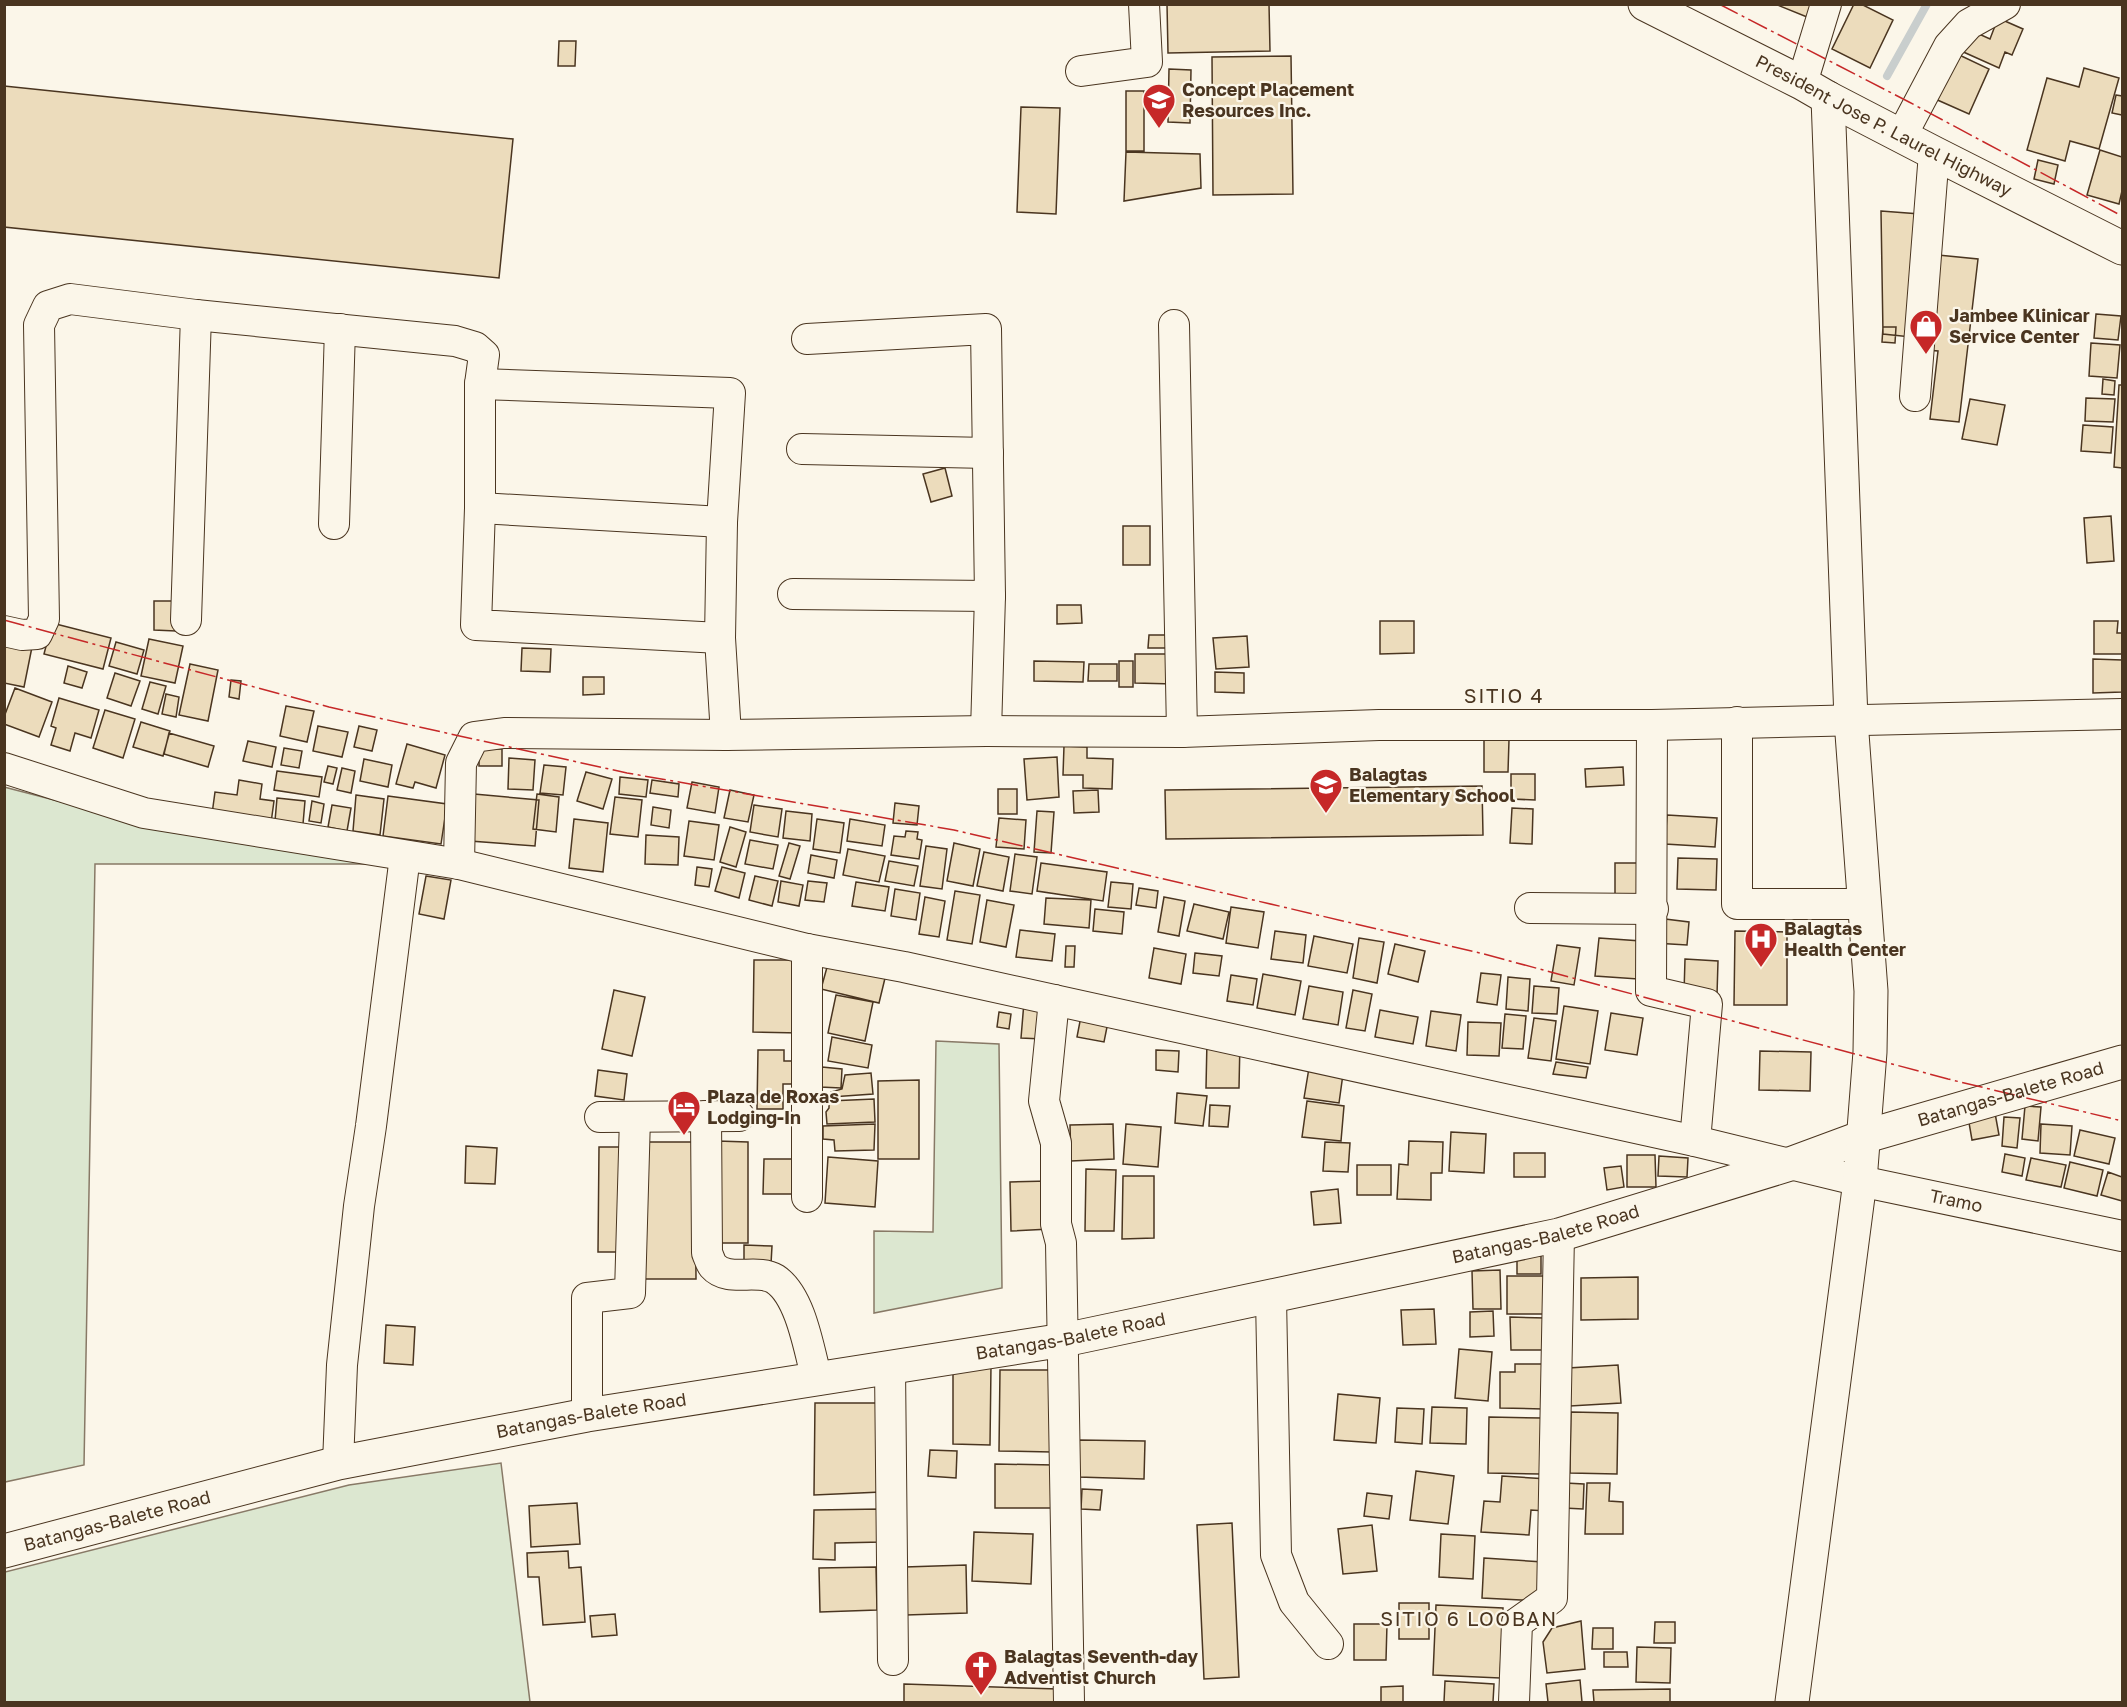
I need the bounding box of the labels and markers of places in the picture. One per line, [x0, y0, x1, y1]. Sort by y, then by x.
place label: Concept Placement Resources Inc. [1182, 78, 1354, 121]
school or university icon: Concept Placement Resources Inc. [1141, 82, 1177, 129]
place label: Jambee Klinicar Service Center [1949, 304, 2090, 347]
shop icon: Jambee Klinicar Service Center [1908, 308, 1944, 355]
place label: Balagtas Elementary School [1349, 763, 1515, 806]
school or university icon: Balagtas Elementary School [1308, 767, 1344, 814]
place label: Balagtas Health Center [1784, 917, 1906, 960]
hospital icon: Balagtas Health Center [1743, 921, 1779, 968]
place label: Plaza de Roxas Lodging-In [707, 1085, 839, 1128]
hotel icon: Plaza de Roxas Lodging-In [666, 1089, 702, 1136]
place label: Balagtas Seventh-day Adventist Church [1004, 1645, 1198, 1688]
church icon: Balagtas Seventh-day Adventist Church [963, 1649, 999, 1696]

